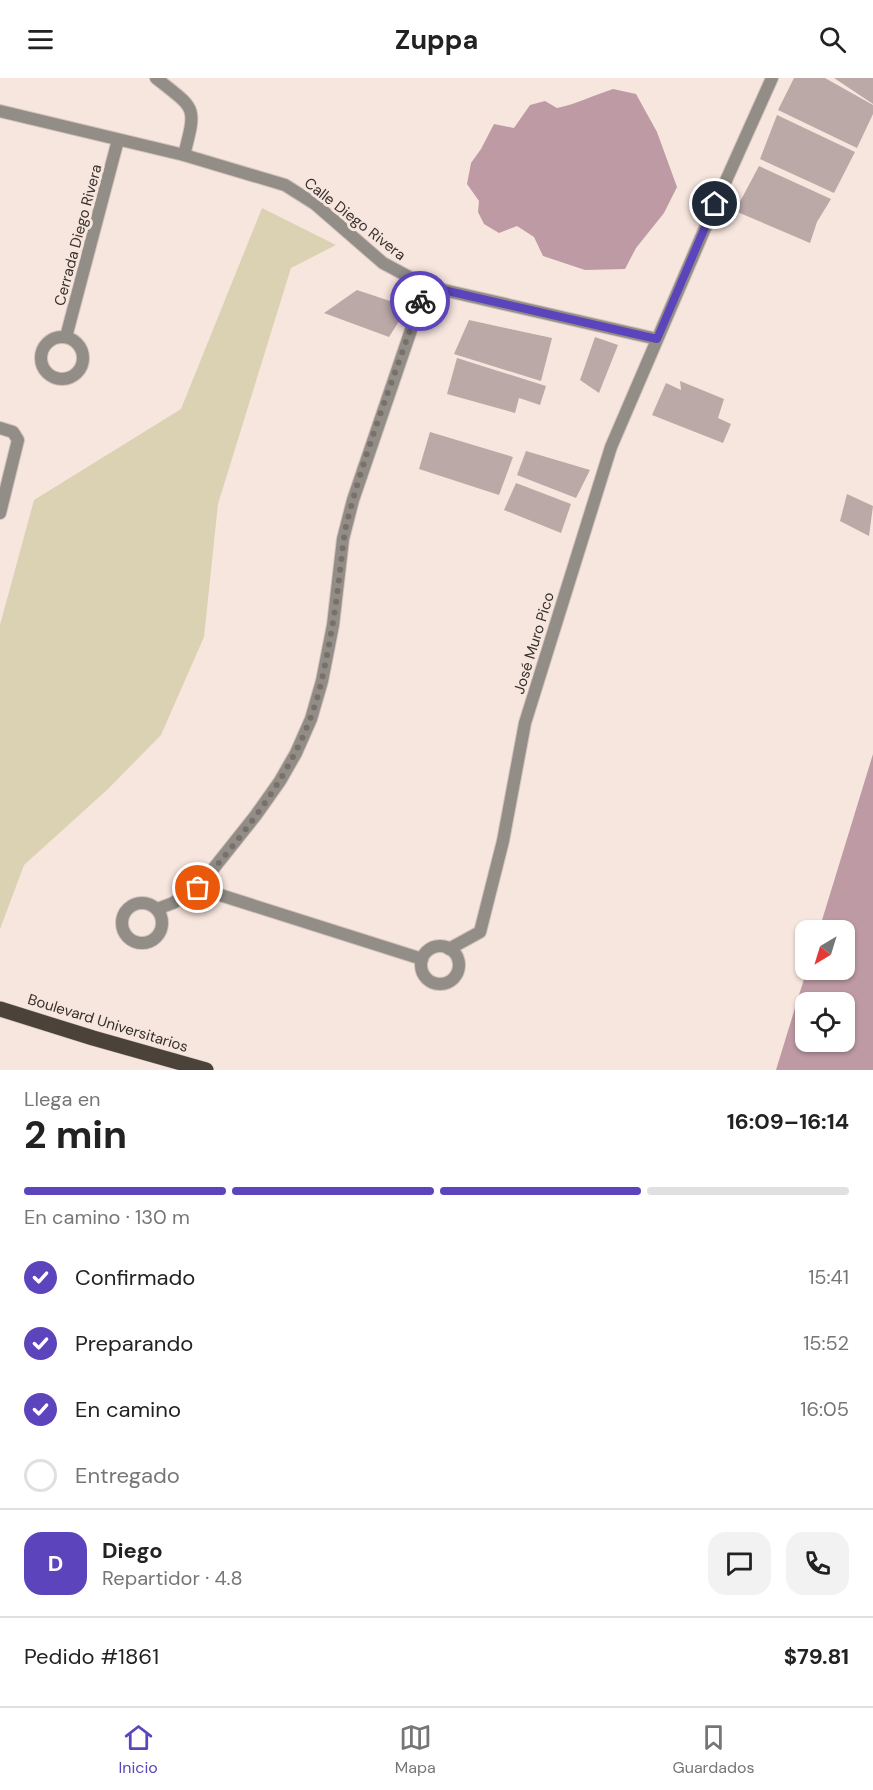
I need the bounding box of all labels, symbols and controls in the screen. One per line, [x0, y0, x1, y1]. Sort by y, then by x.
text: Zuppa [395, 22, 478, 57]
icon: menu [24, 23, 57, 56]
icon: search [816, 23, 849, 56]
street label: Cerrada Diego Rivera [49, 162, 107, 308]
street label: Calle Diego Rivera [300, 173, 410, 265]
pin [689, 178, 740, 229]
icon: home [698, 187, 731, 220]
courier [390, 271, 450, 331]
icon: bike [404, 285, 437, 318]
street label: José Muro Pico [509, 589, 559, 696]
pin [172, 862, 223, 913]
icon: bag [181, 871, 214, 904]
north arrow [795, 920, 855, 980]
map controls [795, 920, 855, 1052]
street label: Boulevard Universitarios [25, 989, 191, 1057]
button: locate [795, 992, 855, 1052]
text: Llega en [24, 1086, 101, 1112]
text: 16:09–16:14 [727, 1107, 849, 1136]
text: 2 min [24, 1109, 127, 1160]
text: En camino · 130 m [24, 1204, 190, 1230]
icon: check [24, 1261, 57, 1294]
text: Confirmado [75, 1263, 195, 1292]
text: 15:41 [808, 1264, 849, 1290]
icon: check [24, 1327, 57, 1360]
text: Preparando [75, 1329, 193, 1358]
text: 15:52 [803, 1330, 849, 1356]
icon: check [24, 1393, 57, 1426]
text: En camino [75, 1395, 181, 1424]
text: 16:05 [800, 1396, 849, 1422]
text: Entregado [75, 1461, 180, 1490]
button: chat [708, 1532, 771, 1595]
button: phone [786, 1532, 849, 1595]
text: Diego [102, 1536, 163, 1565]
text: D [48, 1549, 63, 1578]
text: Repartidor · 4.8 [102, 1565, 243, 1591]
text: Pedido #1861 [24, 1642, 159, 1671]
text: $79.81 [784, 1642, 849, 1671]
tab: Inicio [118, 1721, 158, 1778]
tab: Mapa [395, 1721, 436, 1778]
tab: Guardados [673, 1721, 755, 1778]

